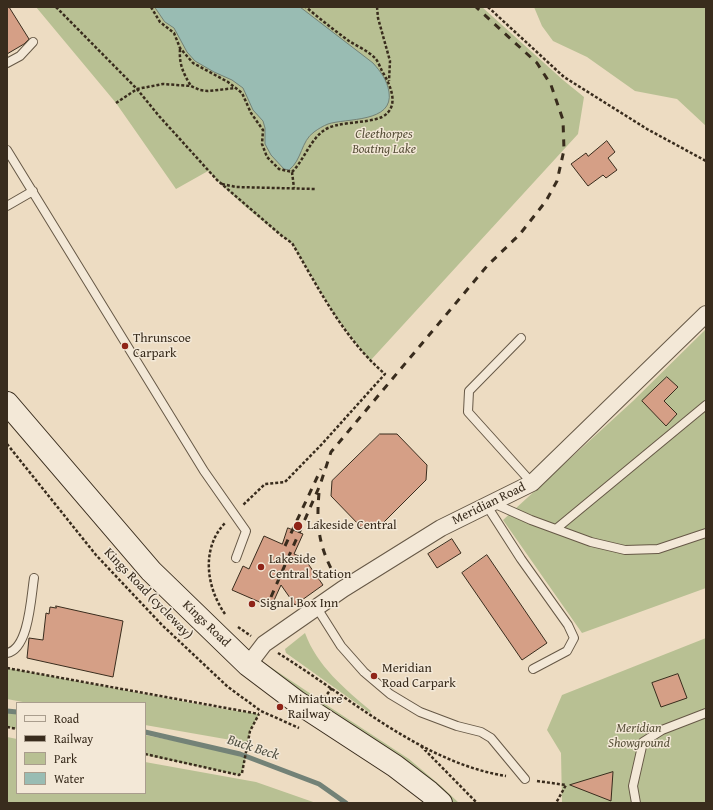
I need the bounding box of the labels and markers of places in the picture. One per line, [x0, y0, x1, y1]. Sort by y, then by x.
place label: Thrunscoe Carpark [133, 331, 191, 362]
marker: Thrunscoe Carpark [120, 341, 130, 351]
place label: Lakeside Central [307, 518, 397, 534]
marker: Lakeside Central [292, 520, 304, 532]
place label: Lakeside Central Station [269, 552, 351, 583]
marker: Lakeside Central Station [256, 562, 266, 572]
place label: Signal Box Inn [260, 596, 338, 612]
marker: Signal Box Inn [247, 599, 257, 609]
place label: Meridian Road Carpark [382, 661, 456, 692]
marker: Meridian Road Carpark [369, 671, 379, 681]
place label: Miniature Railway [288, 692, 342, 723]
marker: Miniature Railway [275, 702, 285, 712]

